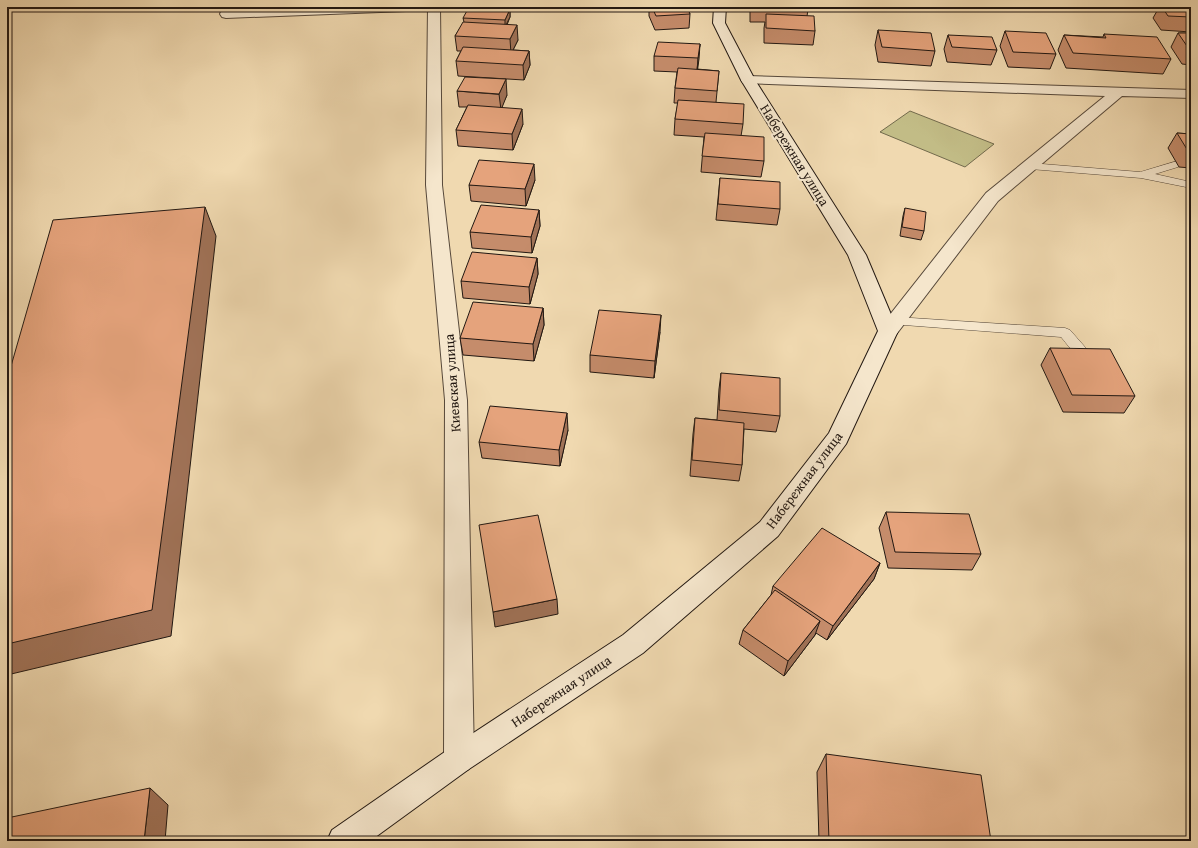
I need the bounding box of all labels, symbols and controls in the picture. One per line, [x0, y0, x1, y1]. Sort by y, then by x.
street label: Набережная улица [756, 100, 835, 210]
street label: Киевская улица [439, 333, 465, 433]
street label: Набережная улица [761, 427, 847, 533]
street label: Набережная улица [507, 650, 615, 732]

